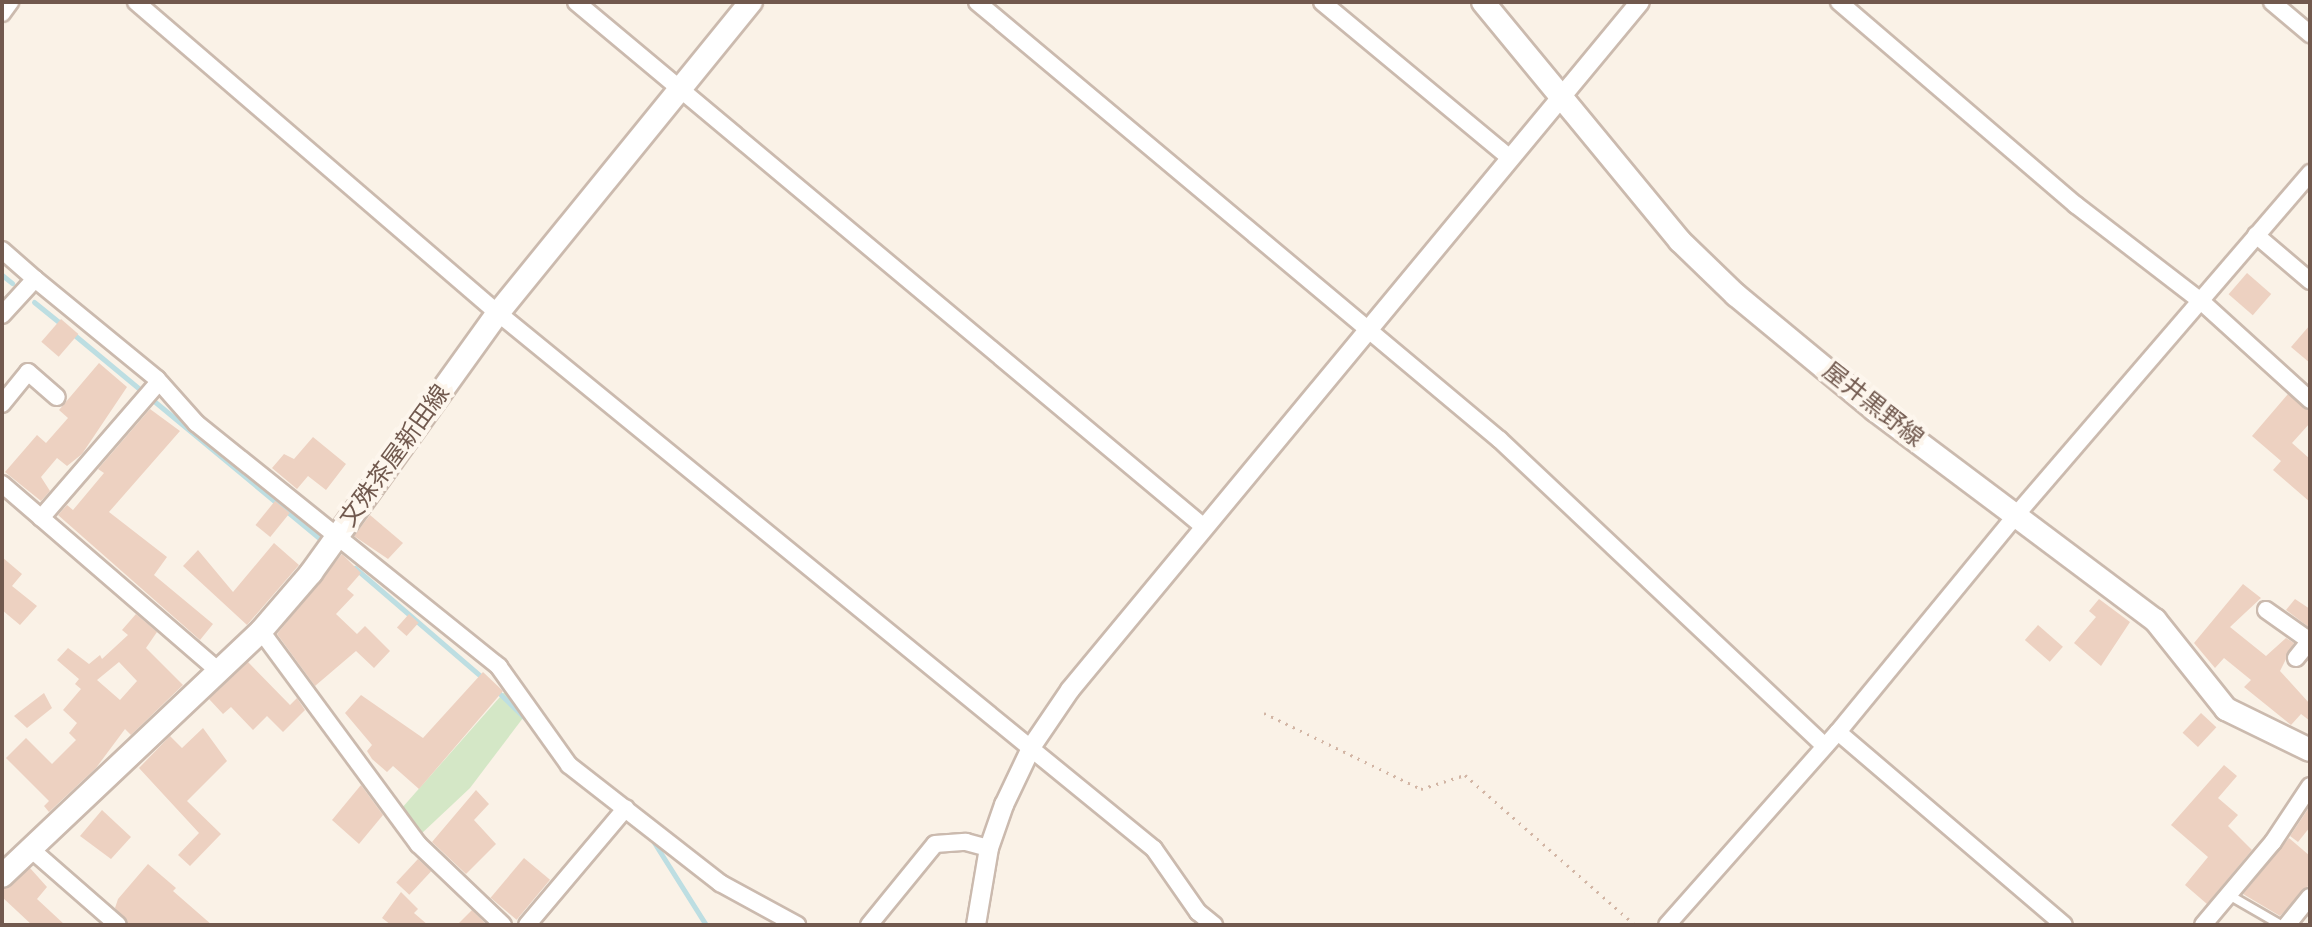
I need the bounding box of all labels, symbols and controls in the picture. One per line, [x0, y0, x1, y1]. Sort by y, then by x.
street label: 屋井黒野線 [1817, 357, 1929, 453]
street label: 文殊茶屋新田線 [334, 380, 456, 532]

